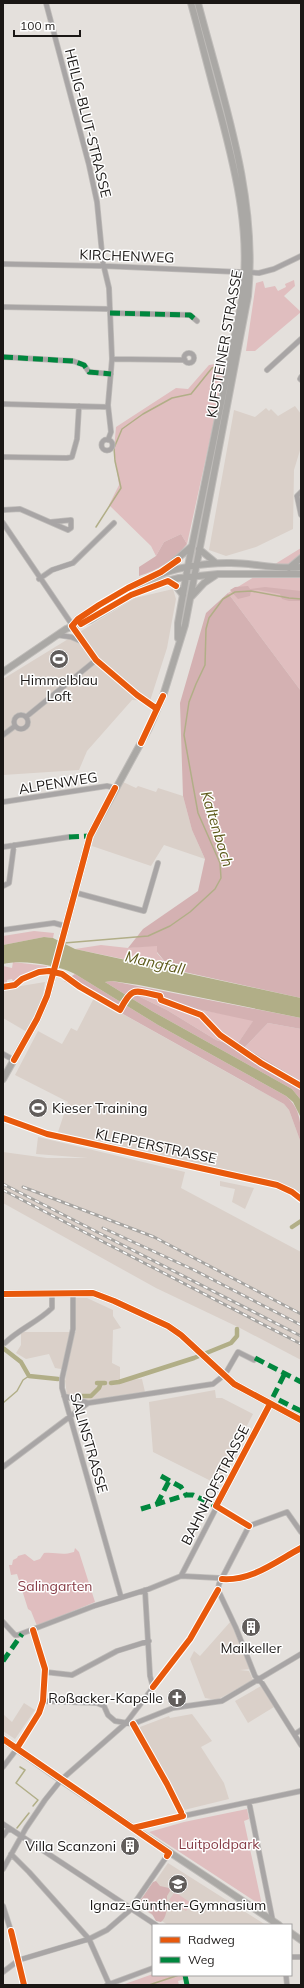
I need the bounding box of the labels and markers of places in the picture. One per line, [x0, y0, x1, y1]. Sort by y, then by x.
sports icon: Himmelblau Loft [48, 648, 70, 670]
place label: Himmelblau Loft [20, 671, 98, 705]
sports icon: Kieser Training [27, 1097, 49, 1119]
place label: Kieser Training [52, 1099, 147, 1117]
building icon: Mailkeller [240, 1616, 262, 1638]
place label: Mailkeller [220, 1639, 282, 1657]
church icon: Roßacker-Kapelle [166, 1687, 188, 1709]
place label: Roßacker-Kapelle [48, 1689, 163, 1707]
building icon: Villa Scanzoni [119, 1835, 141, 1857]
place label: Villa Scanzoni [25, 1837, 116, 1855]
school or university icon: Ignaz-Günther-Gymnasium [167, 1873, 189, 1895]
place label: Ignaz-Günther-Gymnasium [90, 1896, 266, 1914]

